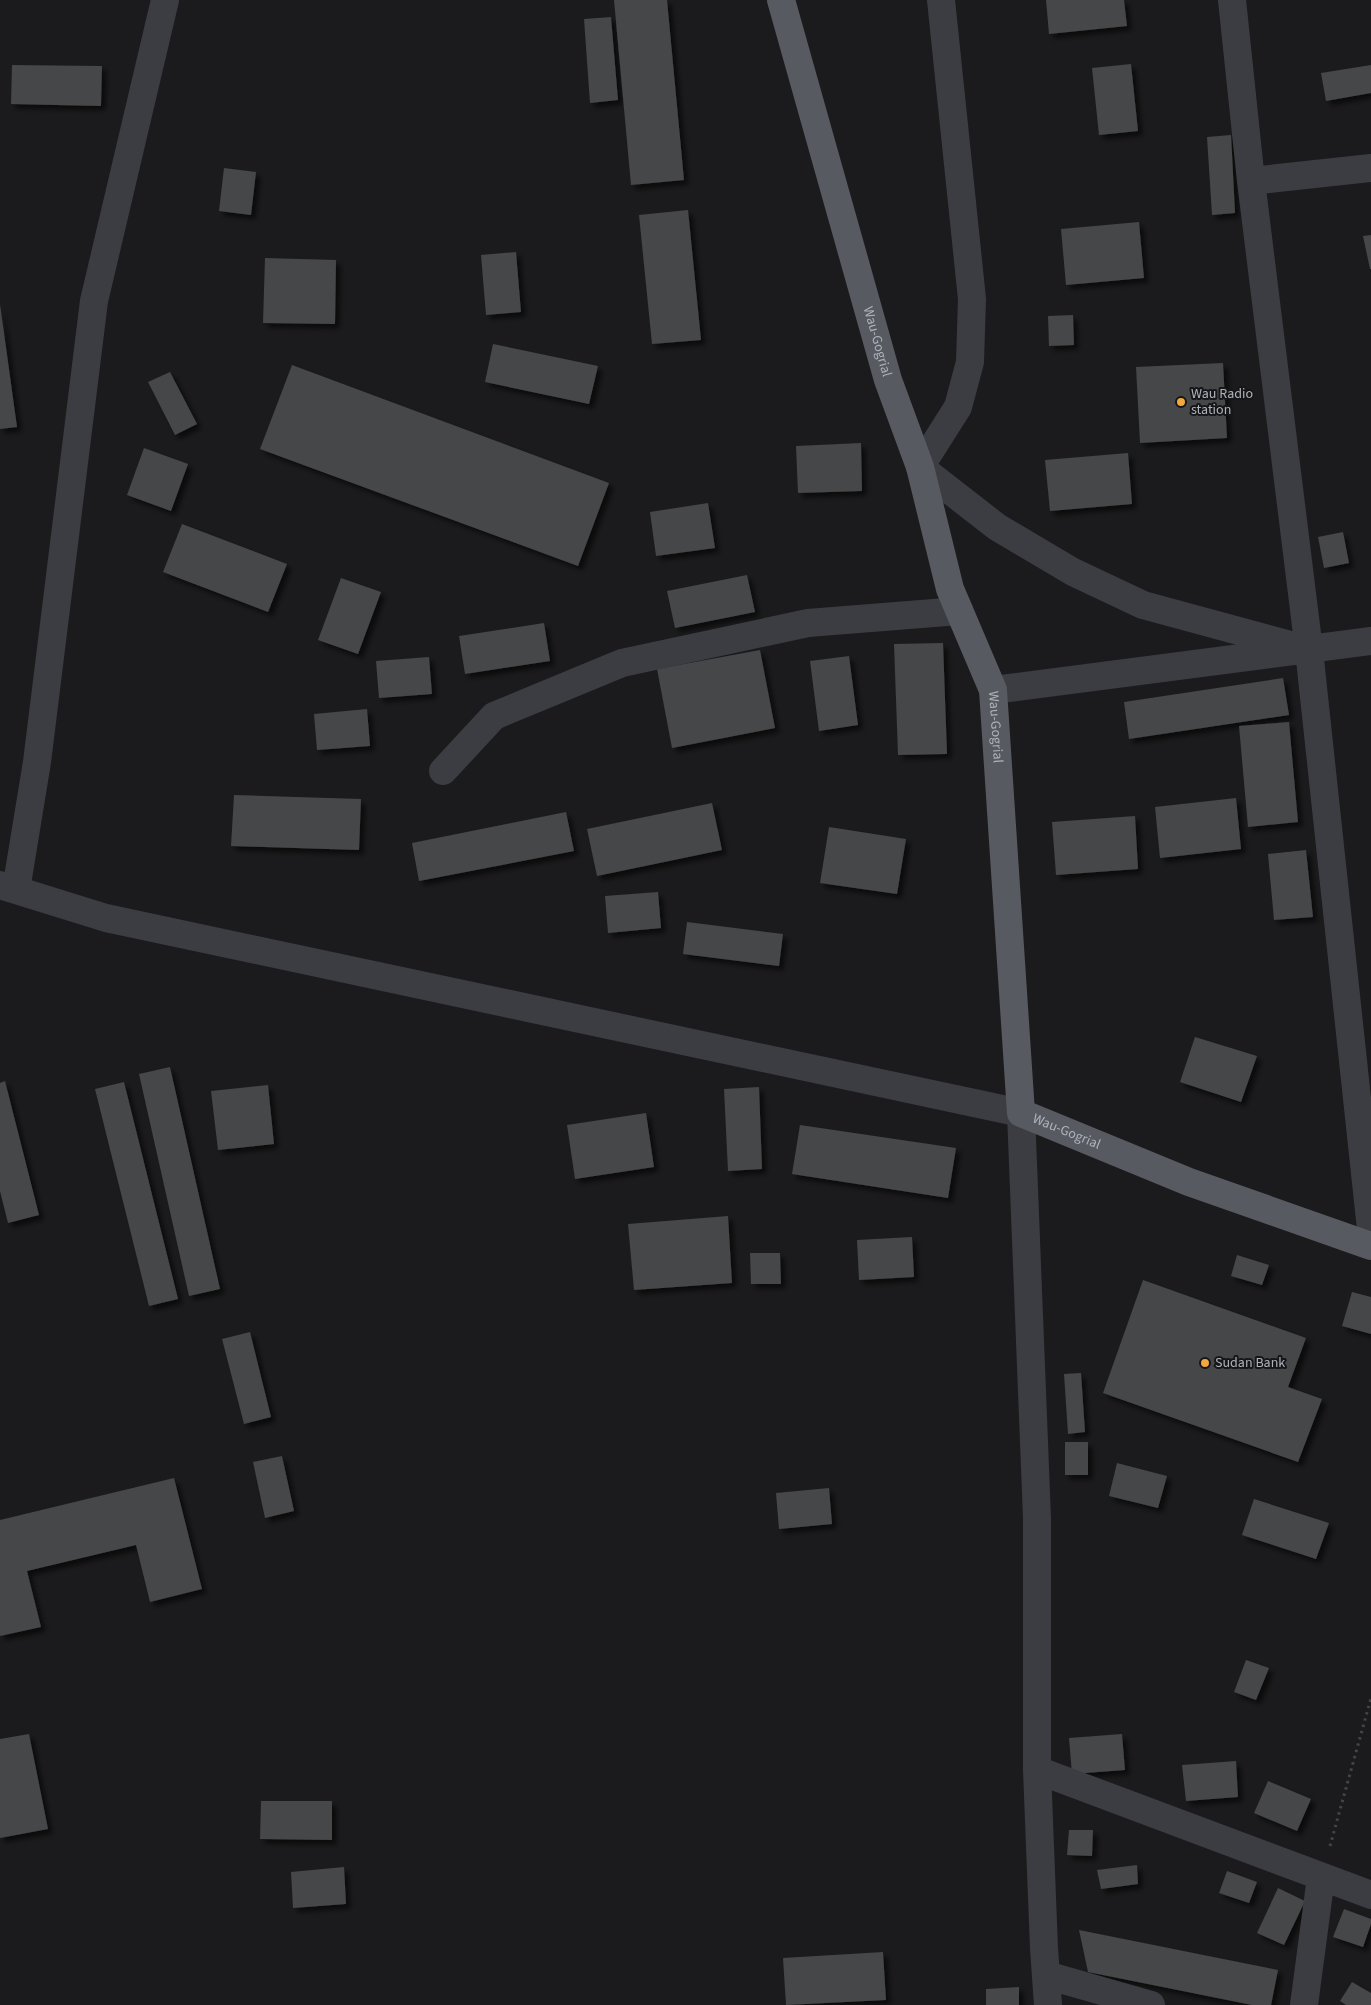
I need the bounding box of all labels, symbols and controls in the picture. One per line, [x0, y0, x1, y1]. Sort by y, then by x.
street label: Wau-Gogrial [858, 304, 897, 380]
place label: Wau Radio station [1191, 384, 1253, 420]
marker: Wau Radio station [1175, 396, 1187, 408]
street label: Wau-Gogrial [983, 690, 1008, 764]
street label: Wau-Gogrial [1029, 1109, 1104, 1155]
place label: Sudan Bank [1215, 1353, 1285, 1373]
marker: Sudan Bank [1199, 1357, 1211, 1369]

